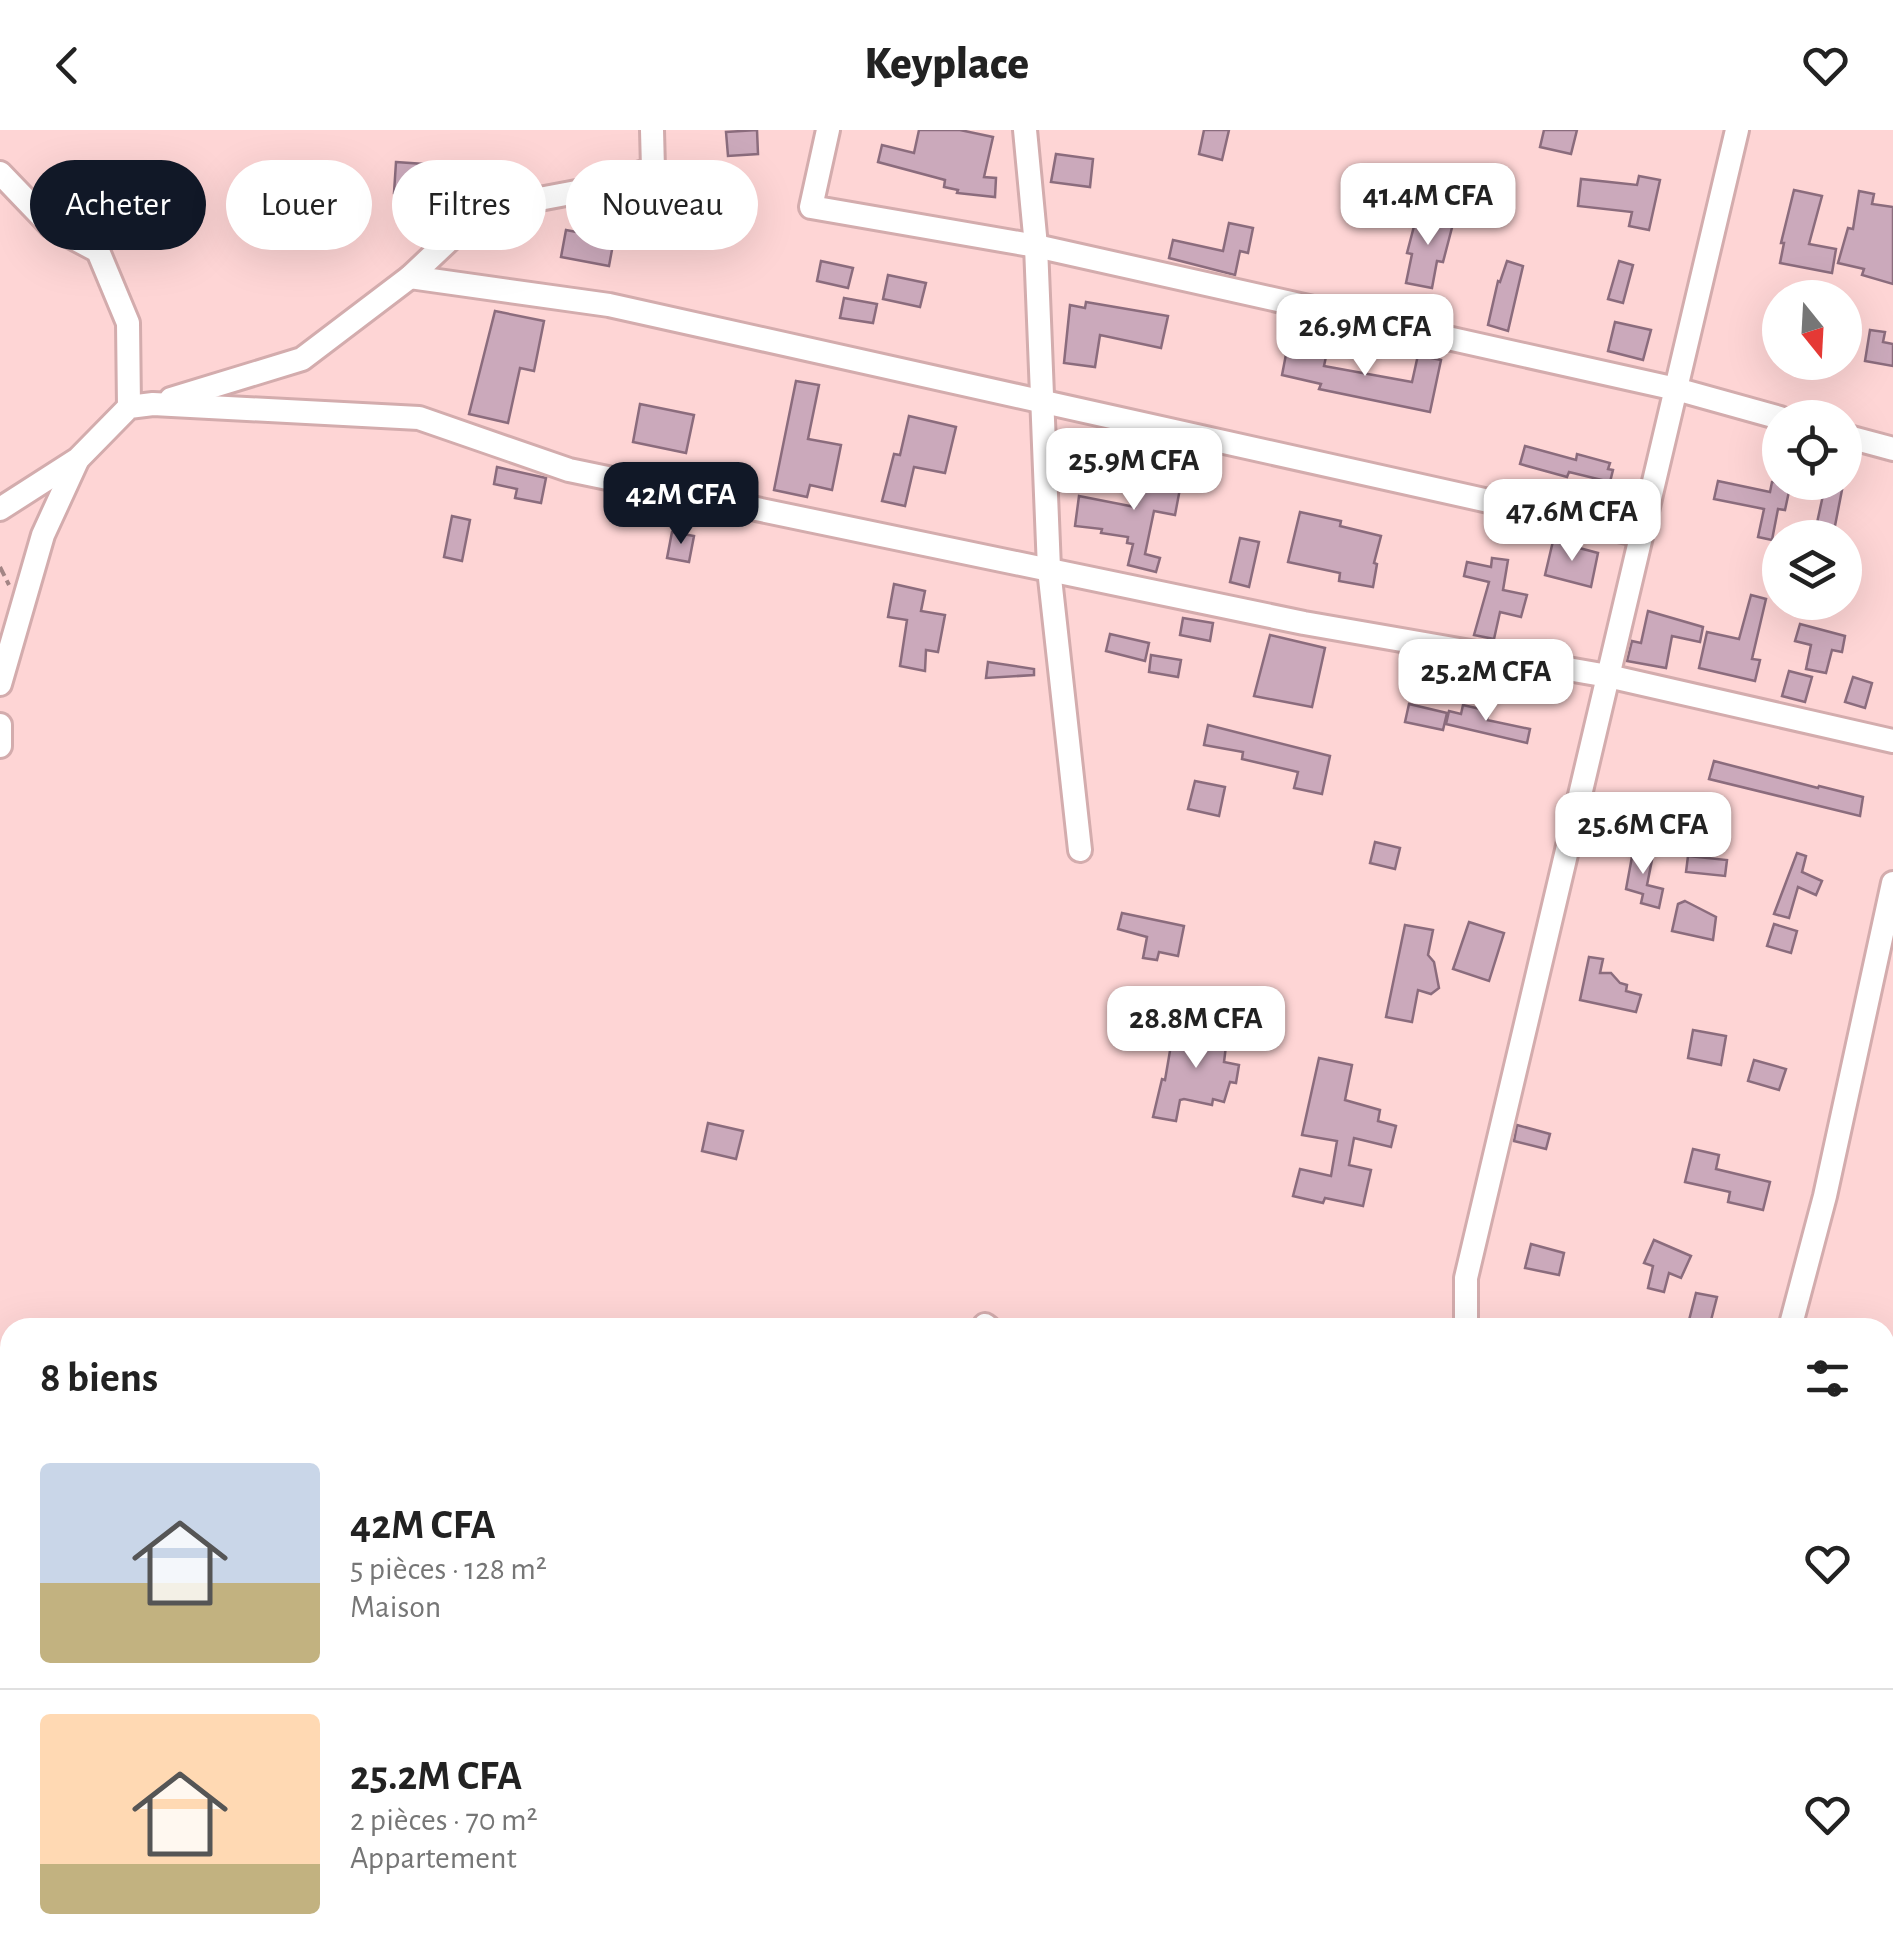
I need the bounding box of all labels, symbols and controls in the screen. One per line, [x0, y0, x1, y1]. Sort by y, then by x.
icon: back [40, 38, 95, 93]
icon: heart [1798, 38, 1853, 93]
text: Keyplace [864, 42, 1029, 87]
chip: Acheter [30, 160, 206, 250]
chip: Louer [226, 160, 372, 250]
chip: Filtres [392, 160, 546, 250]
chip: Nouveau [566, 160, 758, 250]
pin: 41.4M CFA [1314, 163, 1542, 248]
text: 41.4M CFA [1363, 179, 1493, 211]
north arrow [1762, 280, 1862, 380]
map controls [1762, 280, 1862, 620]
pin: 26.9M CFA [1251, 294, 1479, 379]
text: 26.9M CFA [1298, 310, 1432, 342]
button: locate [1762, 400, 1862, 500]
pin: 25.9M CFA [1020, 428, 1248, 513]
text: 25.9M CFA [1068, 444, 1200, 476]
pin: 42M CFA [589, 462, 773, 547]
text: 42M CFA [625, 478, 737, 510]
pin: 47.6M CFA [1458, 479, 1686, 564]
text: 47.6M CFA [1506, 495, 1638, 527]
button: layers [1762, 520, 1862, 620]
pin: 25.2M CFA [1372, 639, 1600, 724]
text: 25.2M CFA [1420, 655, 1552, 687]
pin: 25.6M CFA [1529, 792, 1757, 877]
text: 25.6M CFA [1577, 808, 1709, 840]
pin: 28.8M CFA [1082, 986, 1310, 1071]
text: 28.8M CFA [1129, 1002, 1263, 1034]
icon: filters [1800, 1351, 1855, 1406]
text: 8 biens [40, 1357, 158, 1399]
icon: home [120, 1503, 240, 1623]
text: 42M CFA [350, 1504, 496, 1546]
icon: heart [1800, 1536, 1855, 1591]
text: 5 pièces · 128 m² [350, 1553, 547, 1585]
text: Maison [350, 1591, 441, 1623]
icon: home [120, 1754, 240, 1874]
text: 25.2M CFA [350, 1755, 522, 1797]
icon: heart [1800, 1787, 1855, 1842]
text: 2 pièces · 70 m² [350, 1804, 538, 1836]
text: Appartement [350, 1842, 517, 1874]

